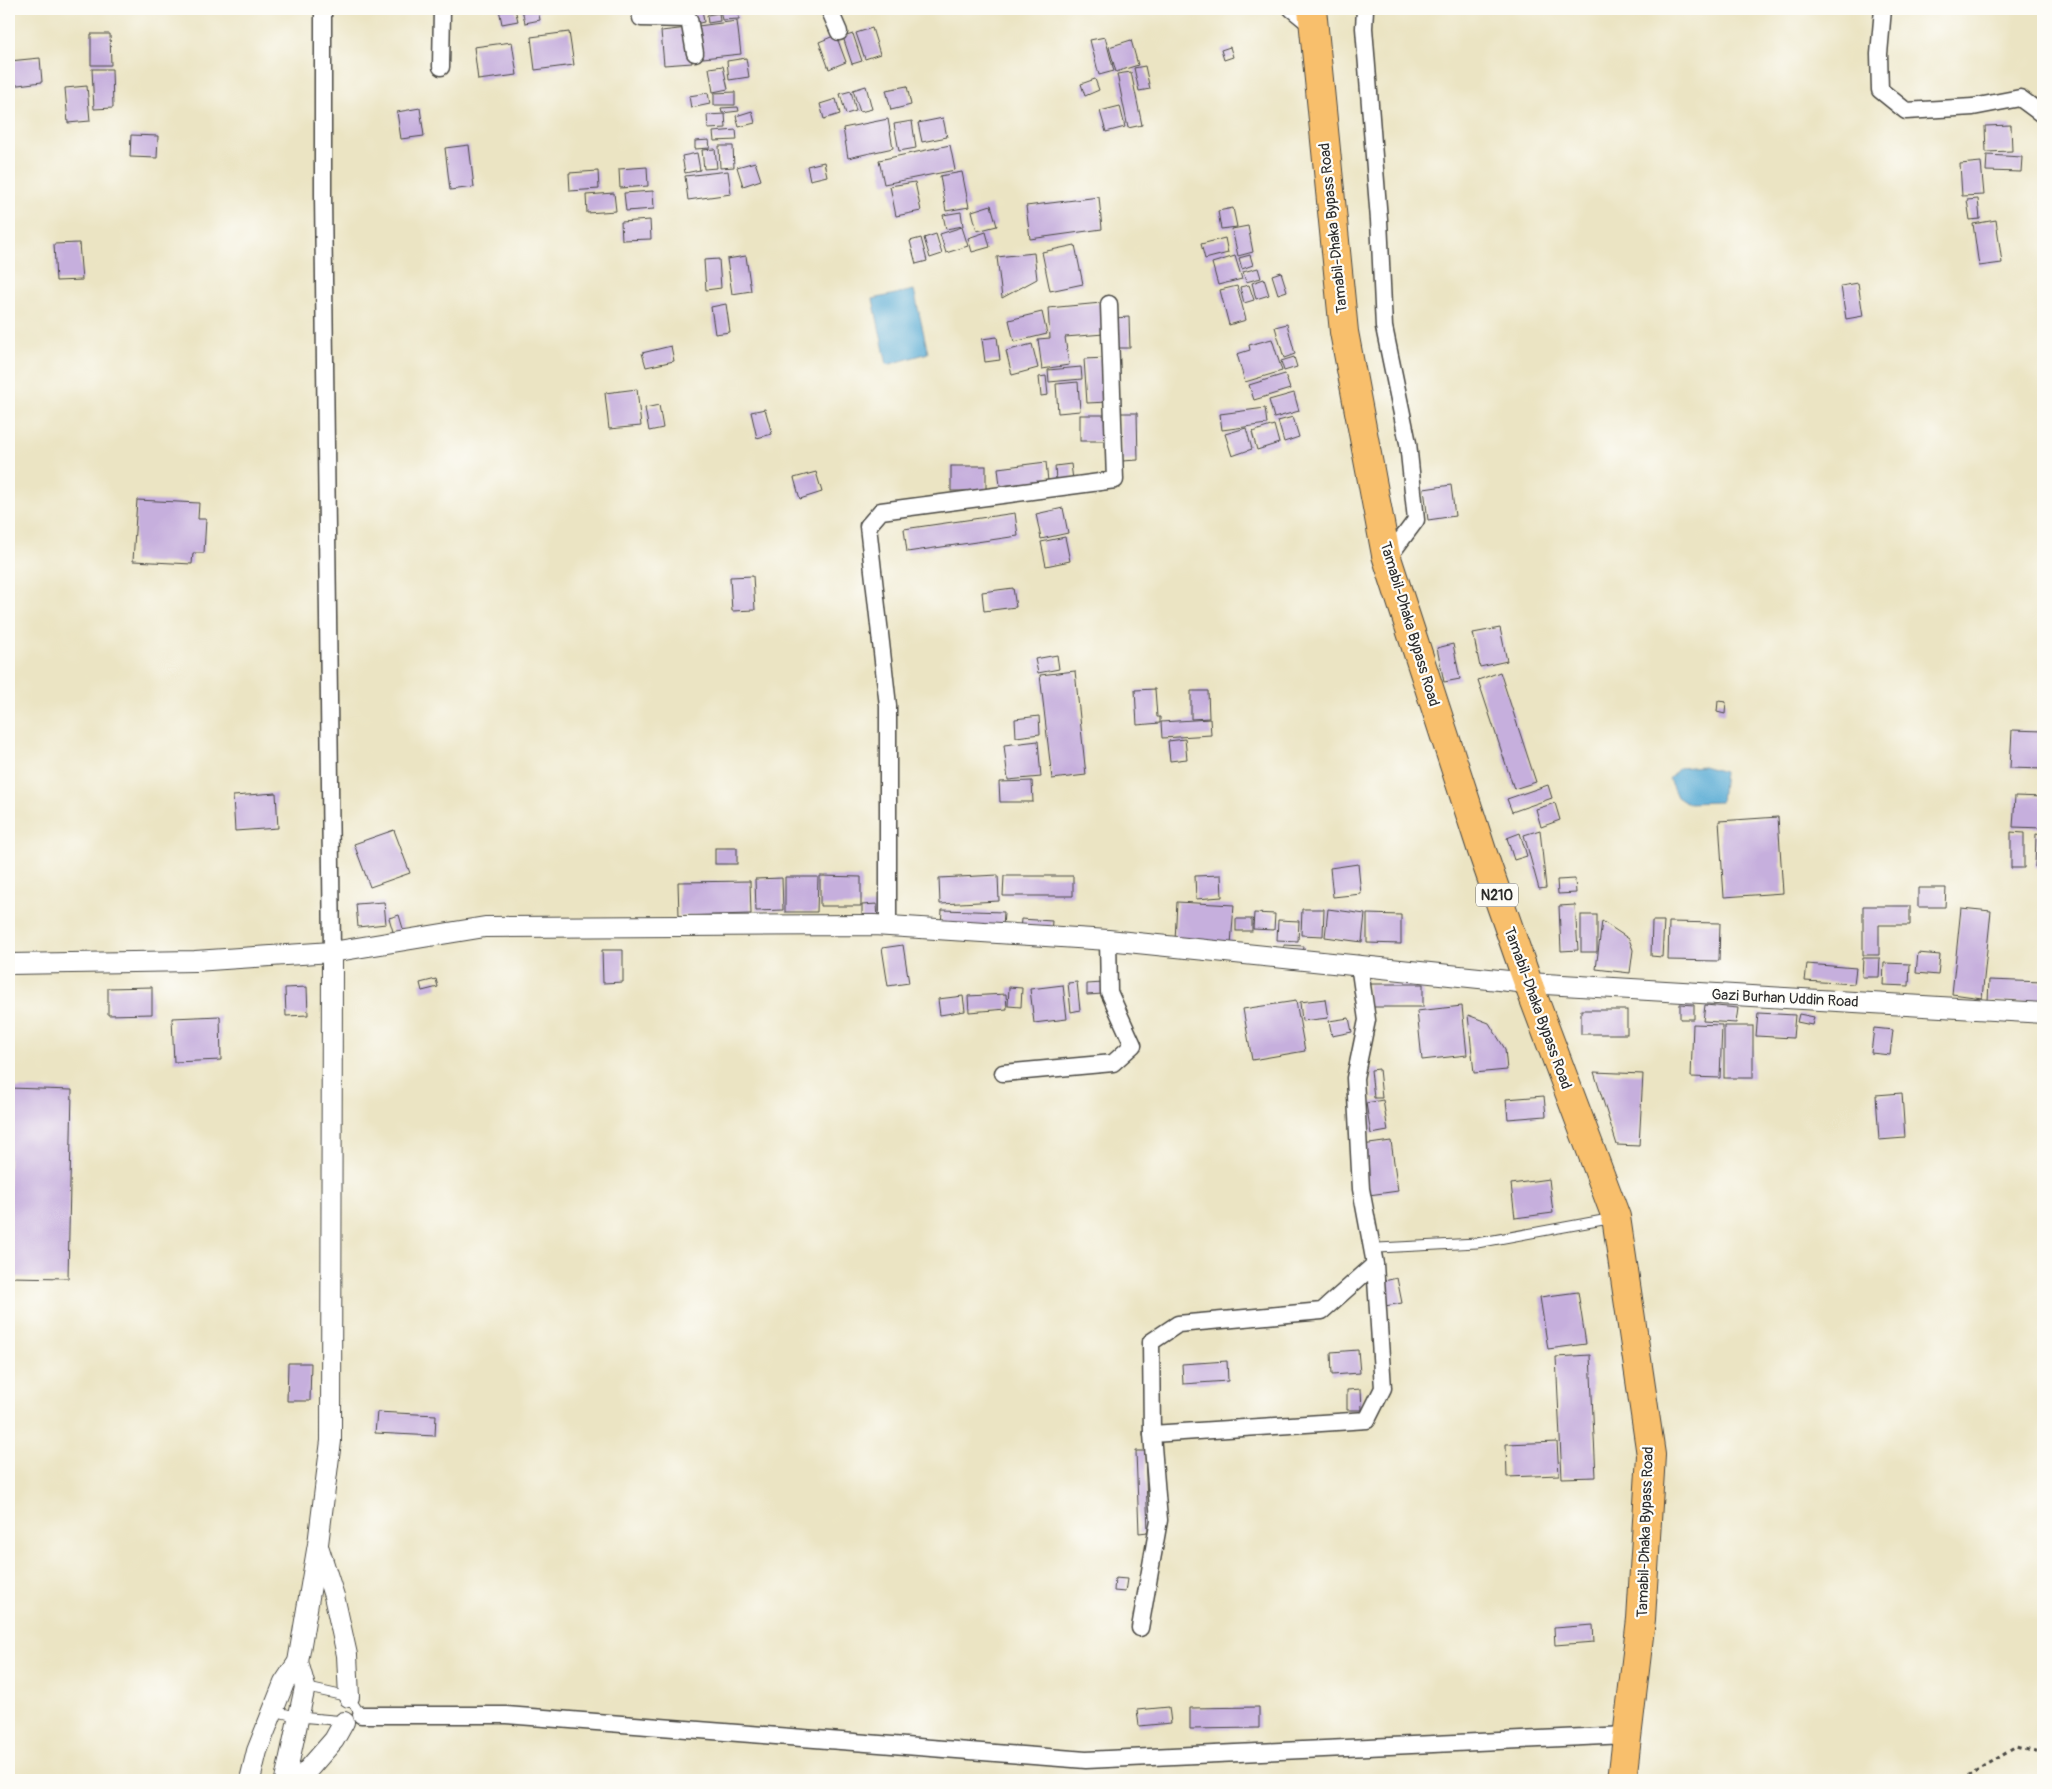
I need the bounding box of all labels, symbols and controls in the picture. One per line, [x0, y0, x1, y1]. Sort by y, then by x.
street label: Tamabil-Dhaka Bypass Road [1315, 142, 1352, 314]
street label: Tamabil-Dhaka Bypass Road [1375, 539, 1444, 709]
road number: N210 [1476, 884, 1518, 906]
street label: Tamabil-Dhaka Bypass Road [1499, 924, 1576, 1092]
street label: Gazi Burhan Uddin Road [1711, 985, 1859, 1012]
street label: Tamabil-Dhaka Bypass Road [1633, 1446, 1658, 1618]

